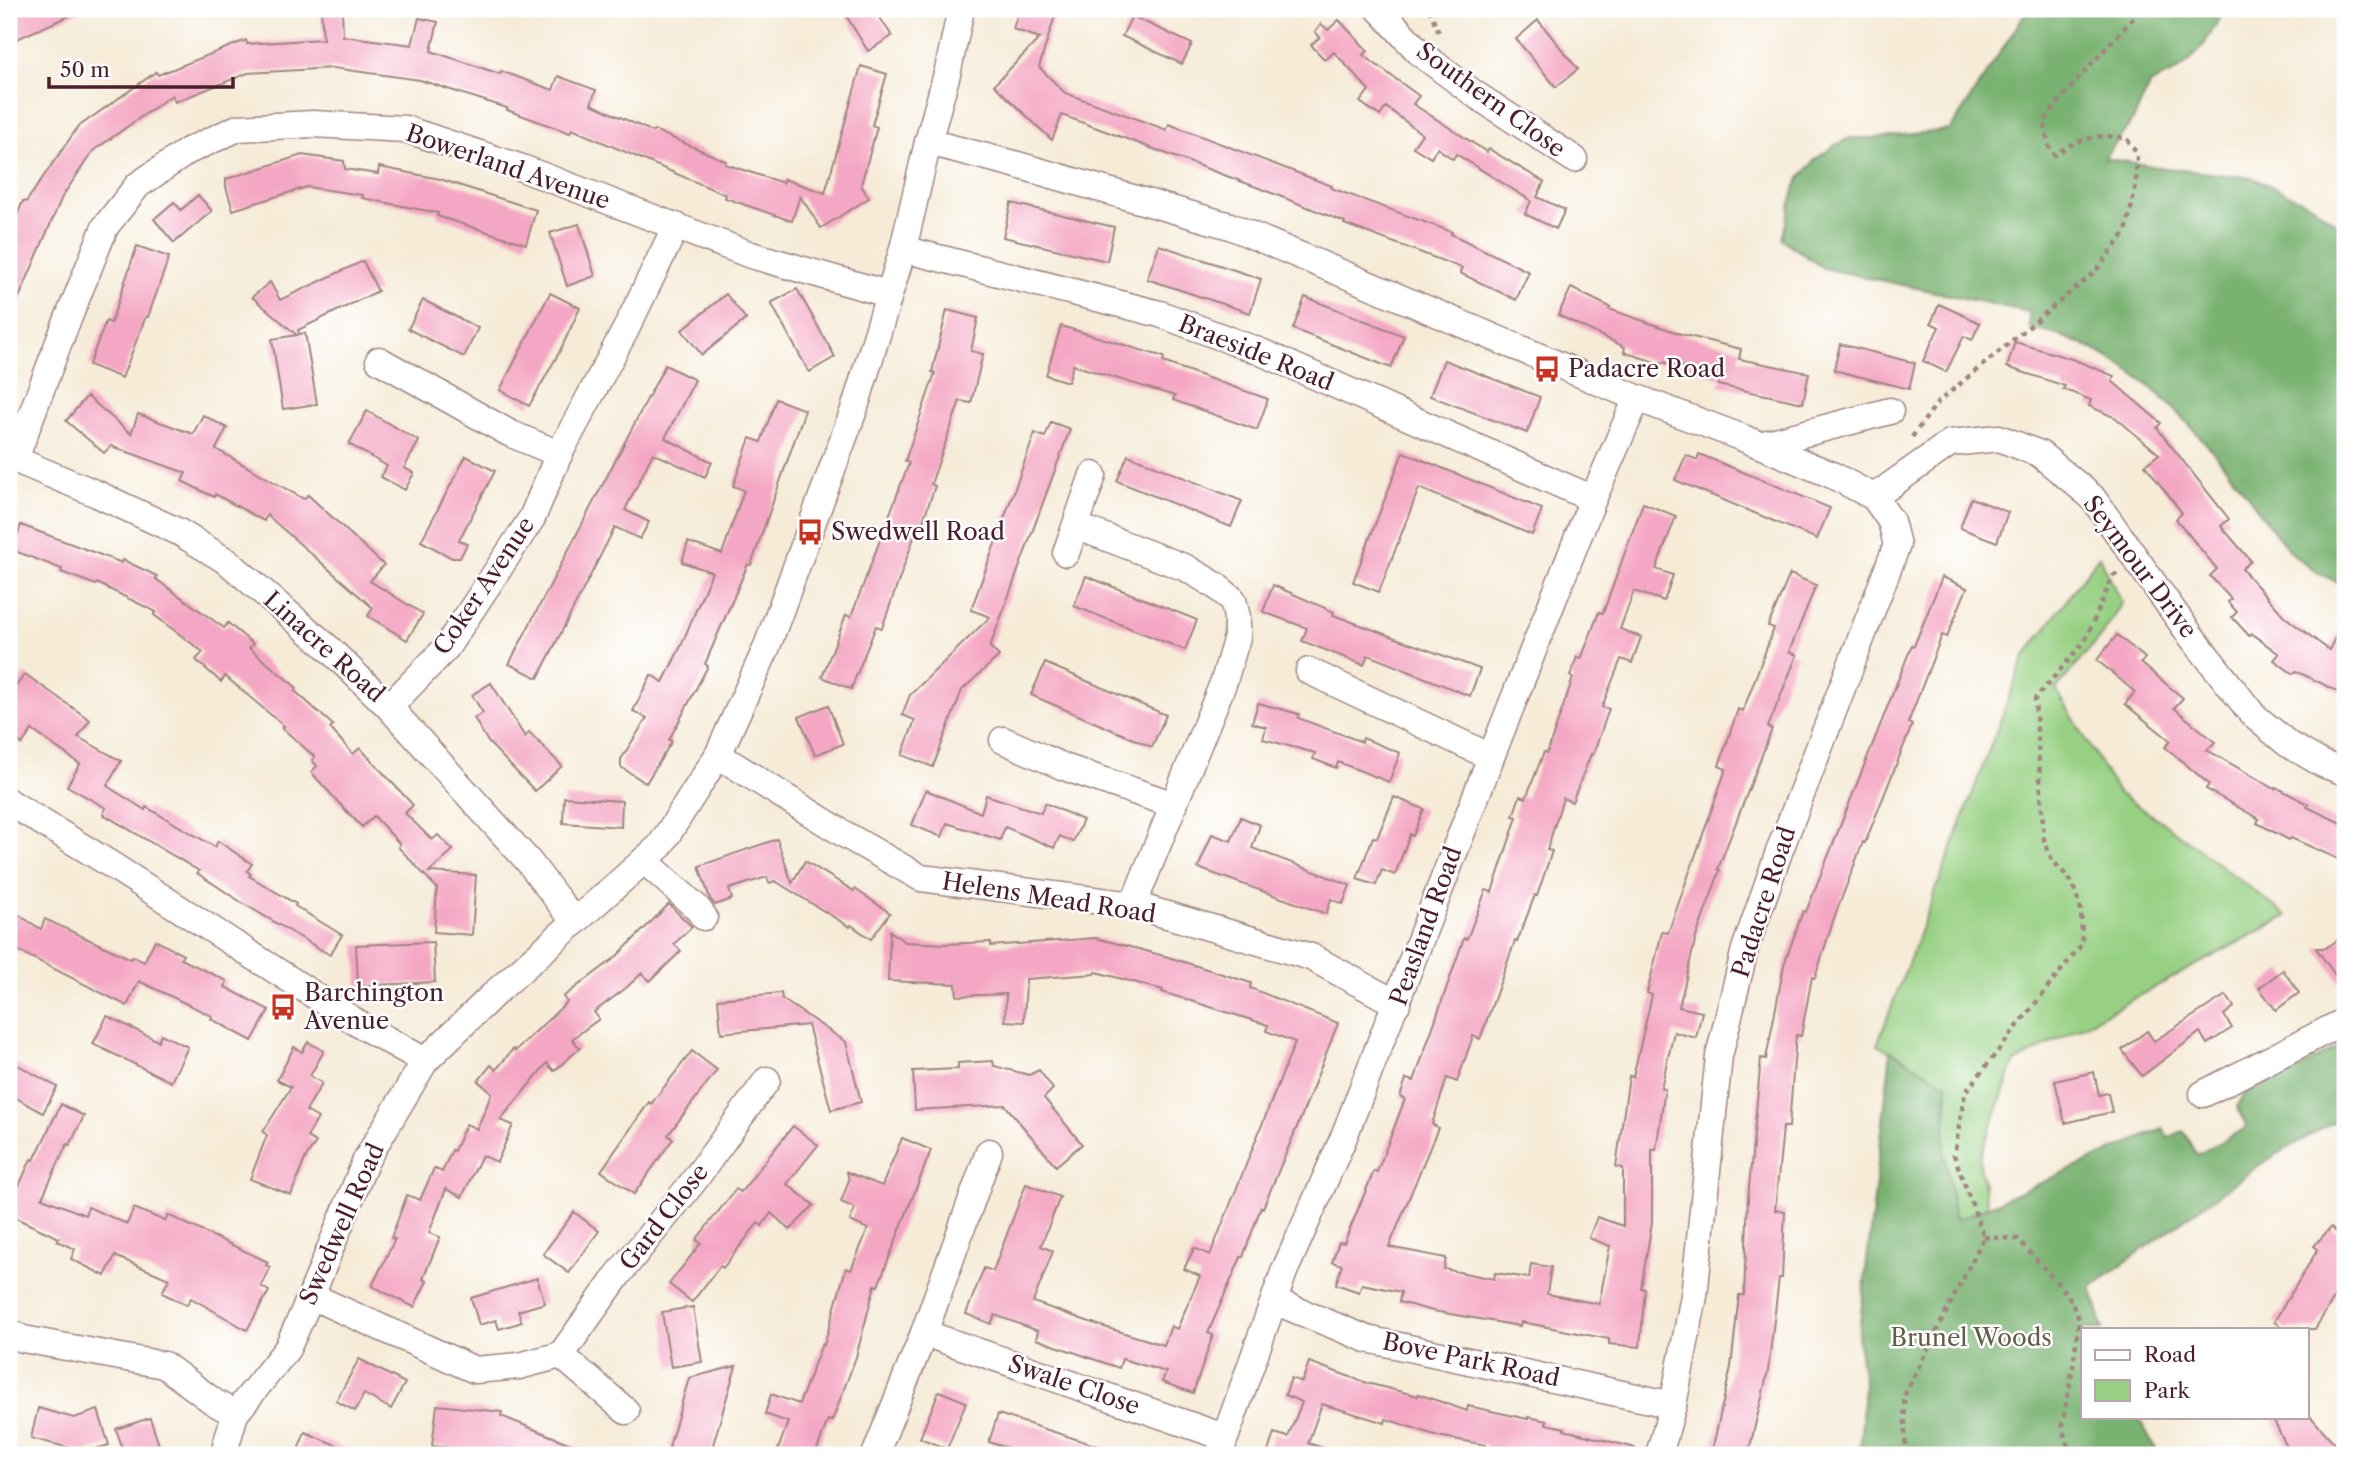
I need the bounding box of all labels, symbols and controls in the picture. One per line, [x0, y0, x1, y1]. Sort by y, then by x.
street label: Southern Close [1411, 36, 1571, 163]
scale bar [49, 46, 233, 90]
text: 50 m [60, 57, 110, 82]
street label: Bowerland Avenue [402, 118, 614, 215]
street label: Braeside Road [1175, 308, 1338, 397]
bus stop icon: Padacre Road [1532, 354, 1562, 384]
place label: Padacre Road [1568, 354, 1725, 383]
street label: Seymour Drive [2077, 490, 2203, 644]
street label: Coker Avenue [427, 511, 540, 660]
bus stop icon: Swedwell Road [795, 517, 825, 547]
place label: Swedwell Road [831, 517, 1005, 546]
street label: Linacre Road [258, 585, 391, 709]
street label: Padacre Road [1725, 822, 1802, 981]
street label: Peasland Road [1383, 842, 1468, 1009]
street label: Helens Mead Road [940, 866, 1158, 929]
place label: Barchington Avenue [303, 978, 444, 1035]
bus stop icon: Barchington Avenue [268, 992, 298, 1022]
street label: Swedwell Road [293, 1138, 390, 1309]
street label: Gard Close [613, 1158, 714, 1276]
park label: Brunel Woods [1890, 1323, 2052, 1352]
street label: Bove Park Road [1380, 1327, 1563, 1393]
legend [2081, 1328, 2308, 1418]
text: Road [2144, 1342, 2196, 1367]
street label: Swale Close [1005, 1348, 1144, 1421]
text: Park [2144, 1378, 2190, 1403]

